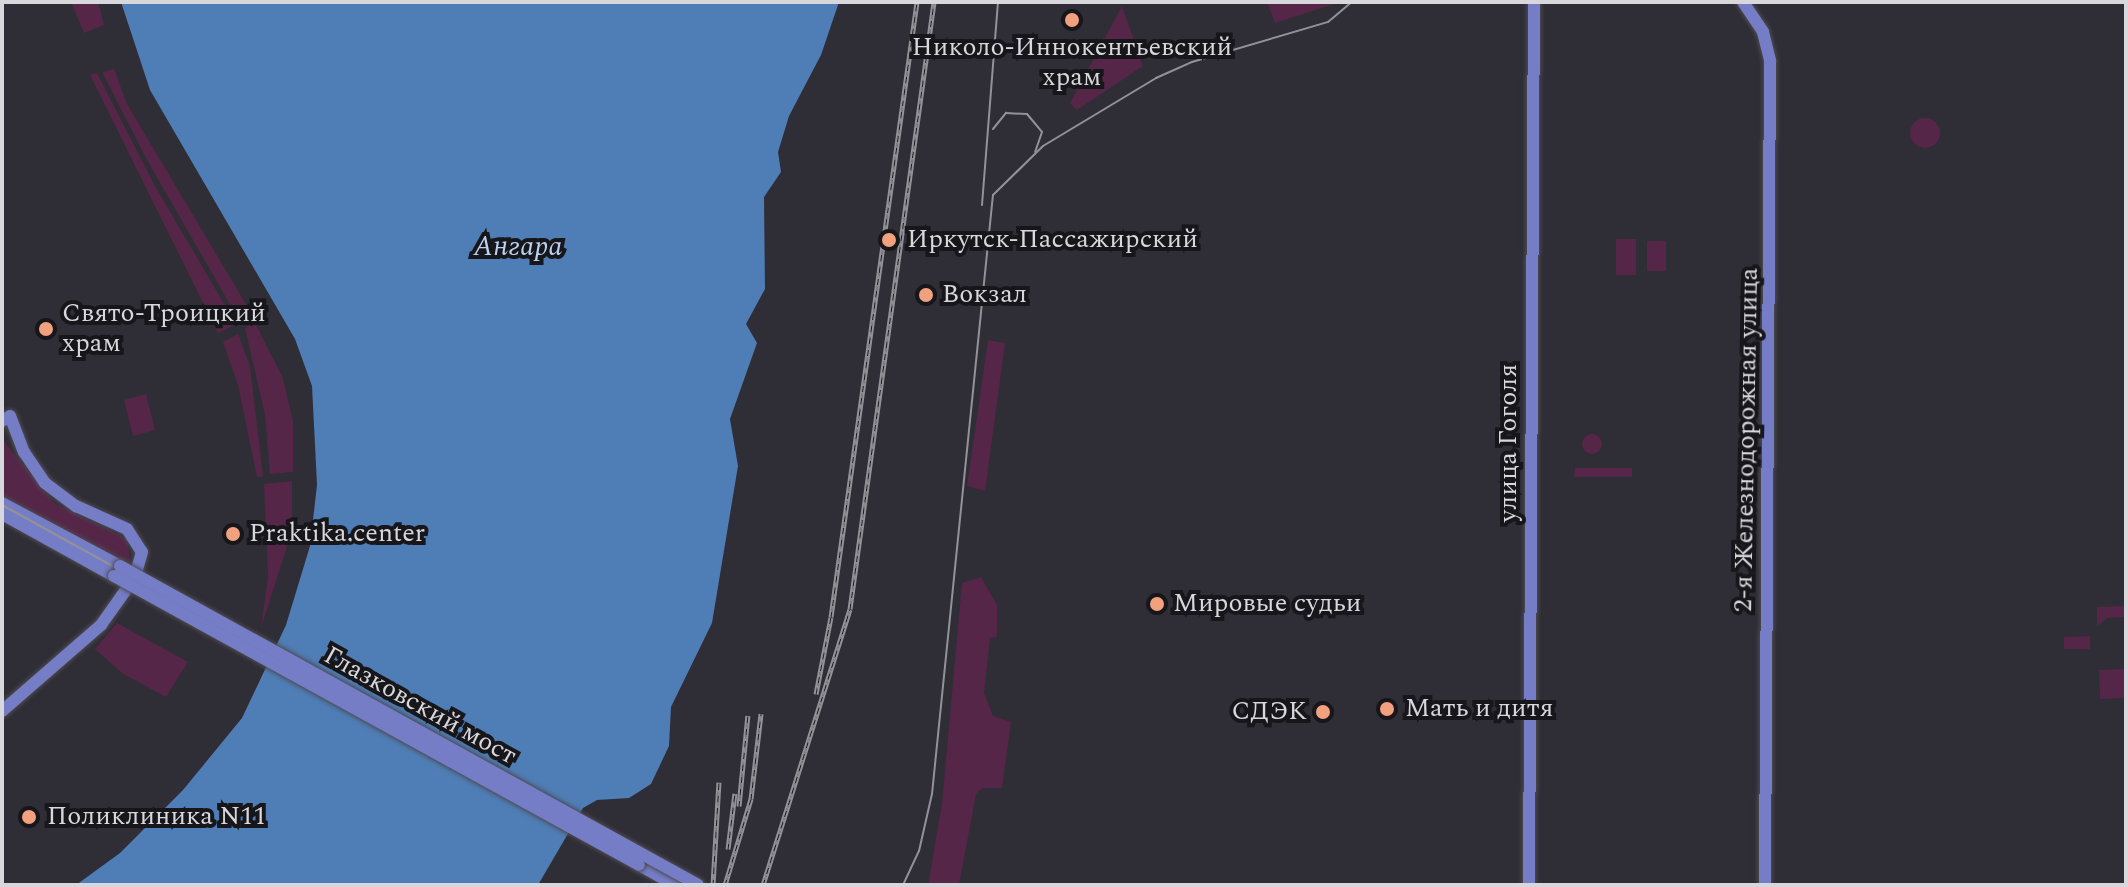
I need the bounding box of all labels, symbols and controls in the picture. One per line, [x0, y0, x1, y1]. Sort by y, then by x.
marker: Николо-Иннокентьевский храм [1063, 11, 1081, 29]
place label: Николо-Иннокентьевский храм [912, 32, 1232, 94]
place label: Иркутск-Пассажирский [907, 224, 1198, 256]
marker: Иркутск-Пассажирский [878, 229, 900, 251]
water label: Ангара [473, 230, 563, 264]
street label: 2-я Железнодорожная улица [1728, 268, 1766, 612]
place label: Вокзал [942, 279, 1027, 311]
marker: Вокзал [917, 286, 935, 304]
place label: Свято-Троицкий храм [62, 298, 266, 360]
marker: Свято-Троицкий храм [37, 320, 55, 338]
street label: улица Гоголя [1493, 364, 1525, 522]
place label: Praktika.center [249, 518, 425, 550]
marker: Praktika.center [224, 525, 242, 543]
place label: Мировые судьи [1173, 588, 1361, 620]
marker: Мировые судьи [1148, 595, 1166, 613]
street label: Глазковский мост [318, 640, 522, 772]
place label: Мать и дитя [1405, 693, 1553, 725]
place label: СДЭК [1231, 696, 1307, 728]
marker: Мать и дитя [1376, 698, 1398, 720]
marker: СДЭК [1314, 703, 1332, 721]
place label: Поликлиника N11 [47, 801, 266, 833]
marker: Поликлиника N11 [18, 806, 40, 828]

